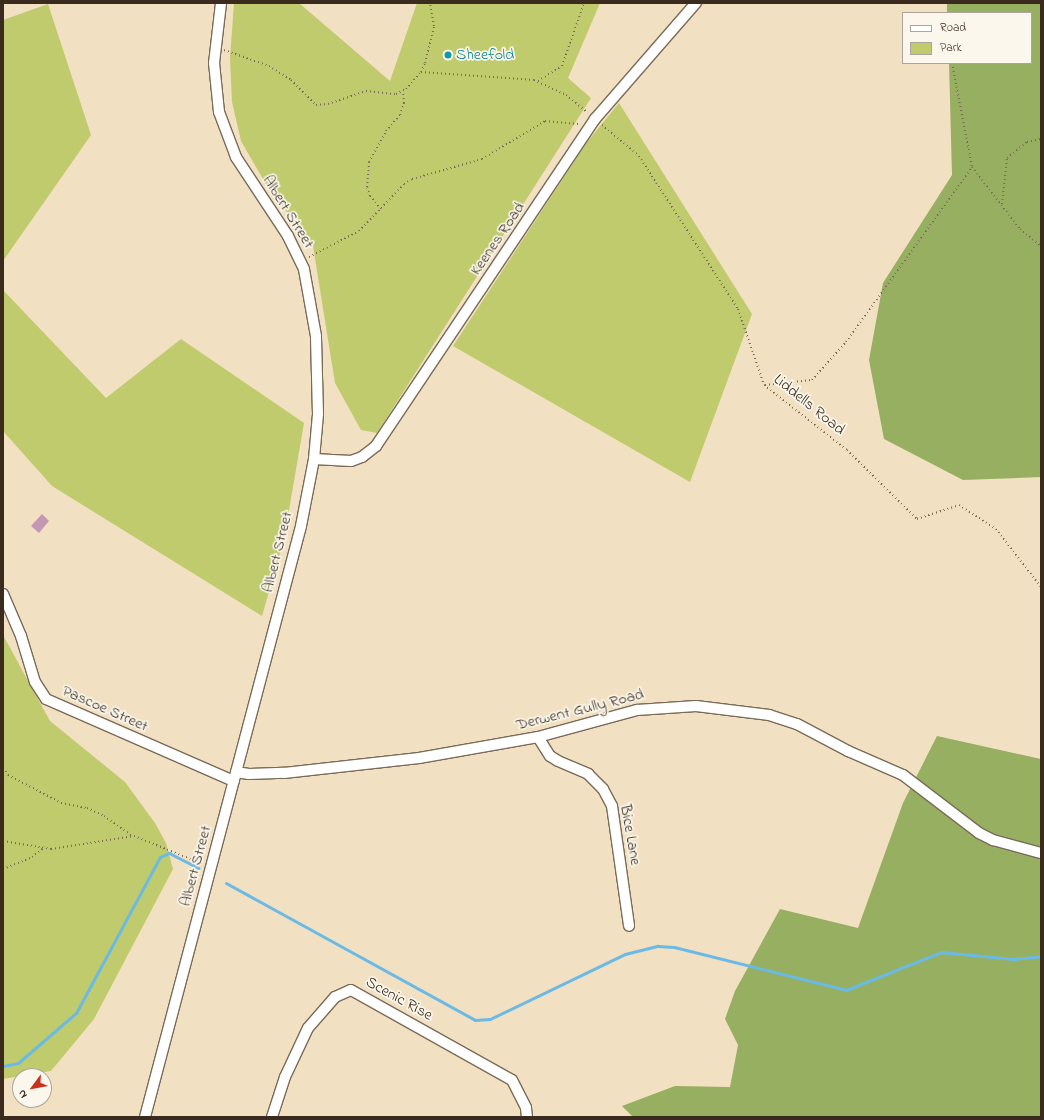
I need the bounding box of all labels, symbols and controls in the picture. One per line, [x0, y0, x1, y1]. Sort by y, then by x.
legend [902, 12, 1032, 64]
text: Road [940, 19, 966, 37]
text: Park [940, 39, 962, 57]
place label: Sheefold [456, 45, 514, 65]
marker: Sheefold [443, 50, 453, 60]
street label: Albert Street [258, 172, 318, 252]
street label: Keenes Road [467, 199, 529, 279]
street label: Liddells Road [769, 370, 849, 440]
street label: Albert Street [259, 509, 297, 595]
street label: Pascoe Street [59, 682, 151, 736]
street label: Derwent Gully Road [514, 685, 646, 735]
street label: Bice Lane [615, 803, 645, 867]
street label: Albert Street [176, 824, 216, 908]
street label: Scenic Rise [362, 973, 436, 1025]
north arrow [12, 1068, 52, 1108]
text: N [14, 1086, 31, 1101]

